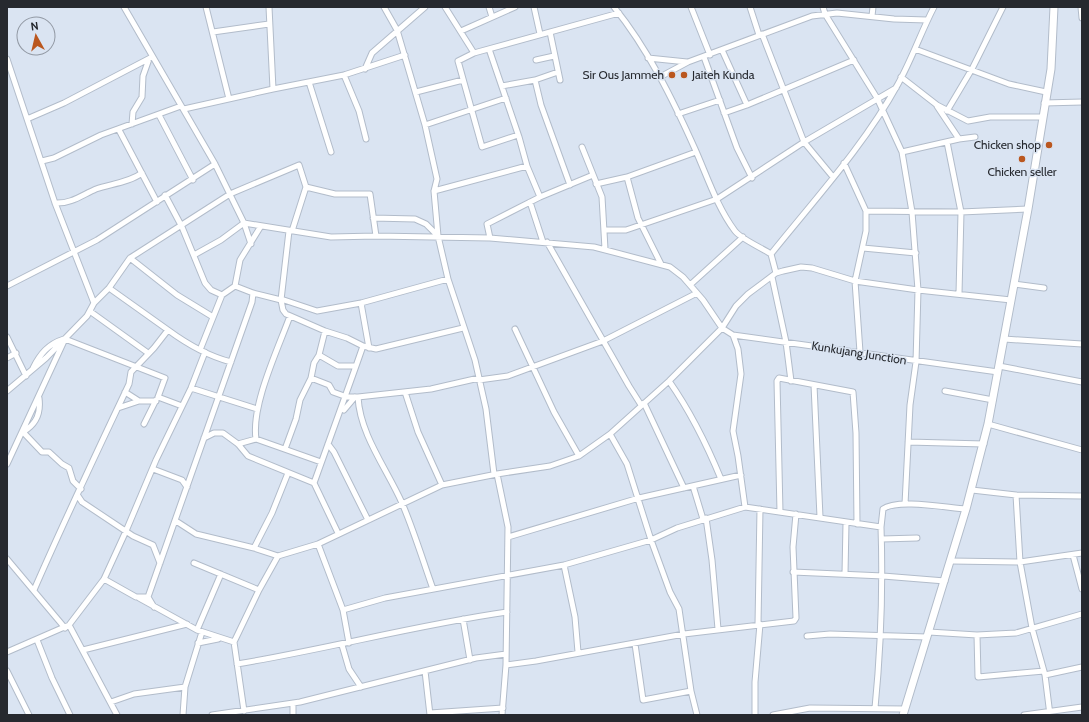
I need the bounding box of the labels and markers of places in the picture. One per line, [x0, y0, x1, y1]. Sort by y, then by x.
place label: Sir Ous Jammeh [582, 67, 664, 82]
place label: Jaiteh Kunda [691, 67, 755, 82]
marker: Sir Ous Jammeh [667, 70, 677, 80]
marker: Jaiteh Kunda [679, 70, 689, 80]
place label: Chicken shop [974, 137, 1041, 152]
marker: Chicken shop [1044, 140, 1054, 150]
marker: Chicken seller [1017, 154, 1027, 164]
place label: Chicken seller [987, 164, 1057, 179]

